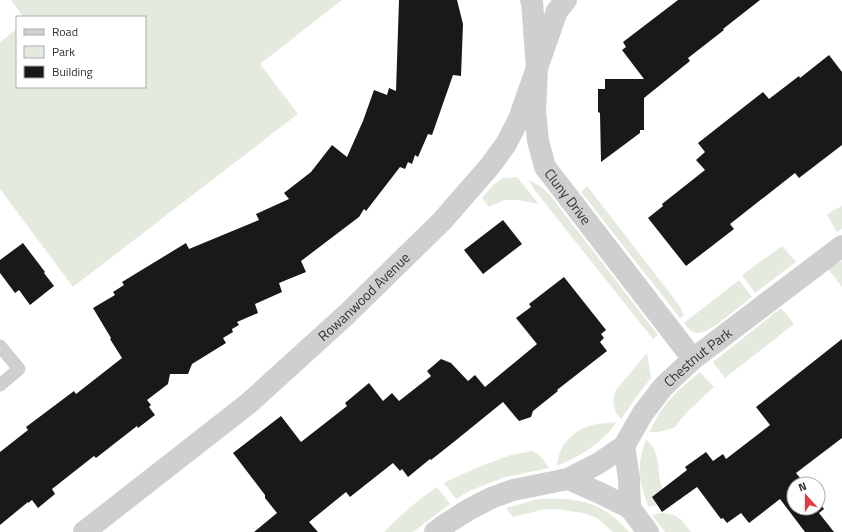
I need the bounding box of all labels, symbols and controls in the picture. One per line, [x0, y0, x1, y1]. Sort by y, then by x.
legend [16, 16, 146, 88]
text: Road [52, 22, 78, 41]
text: Park [52, 42, 75, 61]
text: Building [52, 62, 93, 81]
street label: Cluny Drive [540, 164, 597, 229]
street label: Rowanwood Avenue [313, 247, 414, 346]
street label: Chestnut Park [659, 322, 736, 391]
north arrow [786, 476, 826, 516]
text: N [796, 478, 809, 495]

